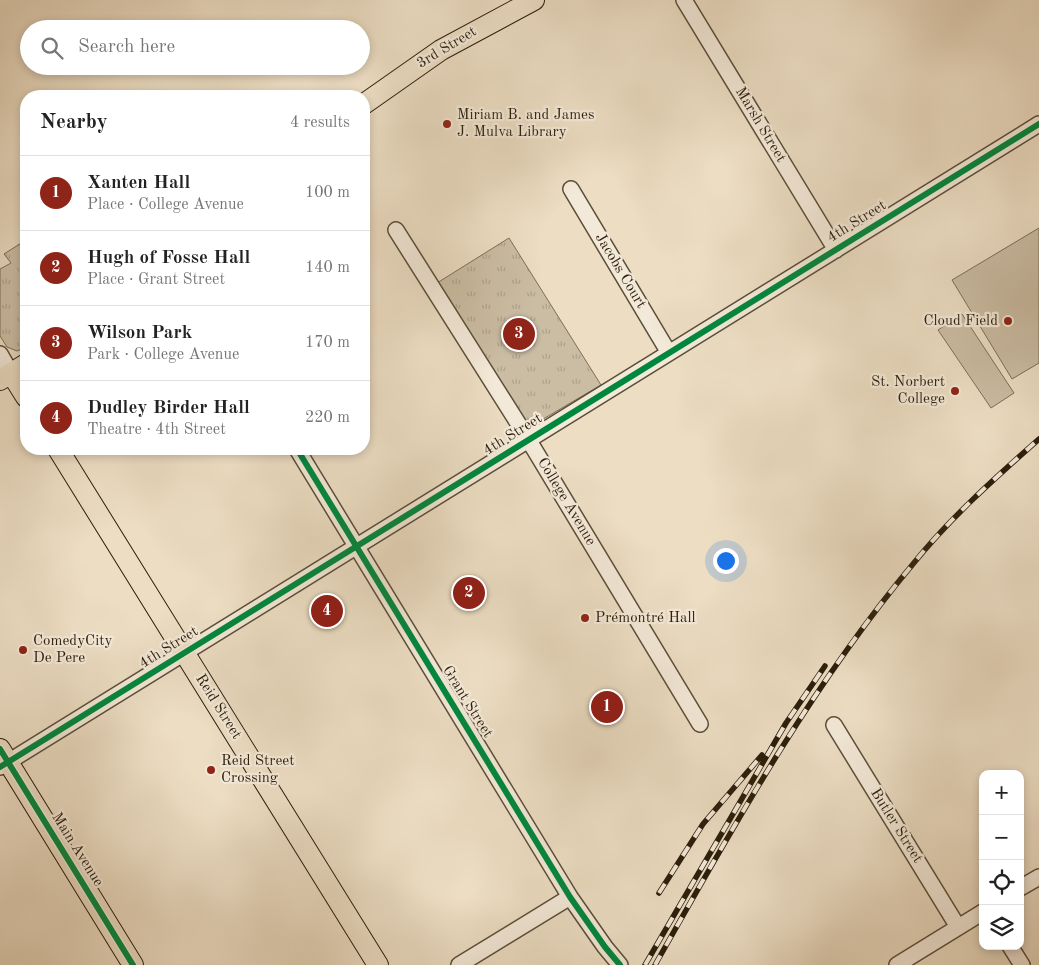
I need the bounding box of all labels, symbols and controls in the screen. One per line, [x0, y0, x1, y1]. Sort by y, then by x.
search box [20, 20, 370, 75]
street label: 3rd Street [415, 24, 479, 72]
icon: search [38, 34, 66, 62]
text: Search here [78, 38, 175, 57]
street label: Marsh Street [732, 85, 788, 165]
place label: Miriam B. and James J. Mulva Library [457, 108, 594, 140]
text: Nearby [40, 112, 108, 133]
text: 4 results [290, 115, 350, 131]
marker: Miriam B. and James J. Mulva Library [441, 118, 453, 130]
text: Xanten Hall [87, 174, 190, 193]
text: 1 [51, 185, 61, 201]
text: 100 m [305, 185, 350, 201]
text: Place · College Avenue [87, 197, 244, 213]
street label: 4th Street [825, 198, 889, 246]
street label: Jacobs Court [592, 231, 648, 311]
text: Hugh of Fosse Hall [87, 249, 250, 268]
text: 2 [51, 260, 61, 276]
text: 140 m [305, 260, 350, 276]
text: Place · Grant Street [87, 272, 225, 288]
place label: Cloud Field [923, 314, 998, 329]
pin: 3 [503, 315, 535, 353]
marker: Cloud Field [1002, 315, 1014, 327]
text: Wilson Park [87, 324, 192, 343]
text: 3 [51, 335, 61, 351]
text: 170 m [305, 335, 350, 351]
text: Park · College Avenue [87, 347, 239, 363]
place label: St. Norbert College [871, 375, 945, 407]
marker: St. Norbert College [949, 385, 961, 397]
text: Dudley Birder Hall [87, 399, 250, 418]
text: 4 [51, 410, 61, 426]
text: 220 m [305, 410, 350, 426]
street label: 4th Street [481, 411, 545, 459]
text: Theatre · 4th Street [87, 422, 226, 438]
street label: College Avenue [534, 456, 598, 549]
your location [713, 548, 739, 574]
pin: 2 [453, 574, 485, 612]
pin: 4 [311, 592, 343, 630]
place label: Prémontré Hall [595, 611, 696, 626]
marker: Prémontré Hall [579, 612, 591, 624]
street label: 4th Street [137, 624, 201, 672]
place label: ComedyCity De Pere [33, 634, 112, 666]
marker: ComedyCity De Pere [17, 644, 29, 656]
street label: Grant Street [439, 663, 495, 741]
street label: Reid Street [192, 672, 244, 742]
pin: 1 [591, 688, 623, 726]
place label: Reid Street Crossing [221, 754, 294, 786]
marker: Reid Street Crossing [205, 764, 217, 776]
map controls [979, 770, 1024, 950]
button: + [979, 770, 1024, 815]
street label: Butler Street [867, 786, 925, 866]
street label: Main Avenue [48, 810, 106, 890]
button: − [979, 815, 1024, 860]
button: locate [979, 860, 1024, 905]
button: layers [979, 905, 1024, 950]

